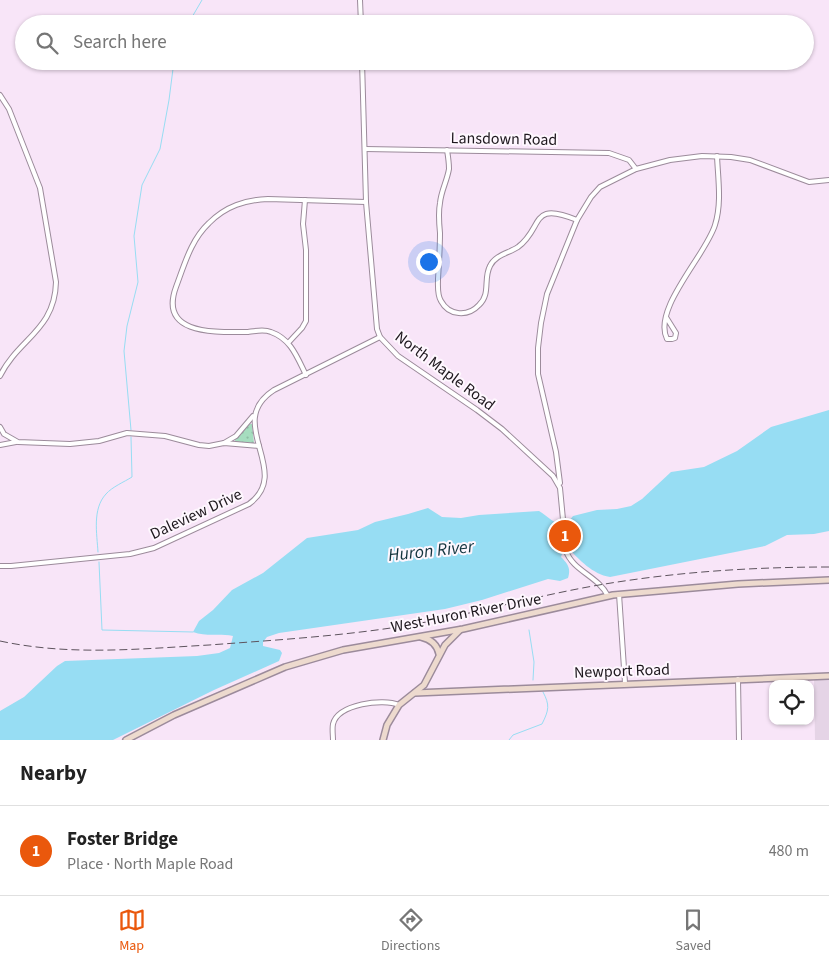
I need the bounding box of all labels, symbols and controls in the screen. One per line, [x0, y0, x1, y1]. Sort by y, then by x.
search box [15, 15, 814, 70]
icon: search [33, 29, 61, 57]
text: Search here [73, 29, 167, 56]
street label: Lansdown Road [451, 127, 557, 151]
your location [416, 249, 442, 275]
street label: North Maple Road [390, 326, 500, 416]
street label: Daleview Drive [147, 483, 245, 545]
pin: 1 [549, 517, 581, 555]
water label: Huron River [387, 534, 476, 568]
street label: West Huron River Drive [389, 588, 543, 638]
street label: Newport Road [574, 658, 670, 684]
map controls [769, 680, 814, 725]
button: locate [769, 680, 814, 725]
text: Nearby [20, 758, 87, 788]
text: Foster Bridge [67, 826, 178, 853]
text: 1 [32, 840, 40, 862]
text: 480 m [769, 840, 809, 862]
text: Place · North Maple Road [67, 853, 234, 875]
tab: Map [118, 906, 146, 956]
tab: Directions [381, 906, 440, 956]
tab: Saved [676, 906, 711, 956]

